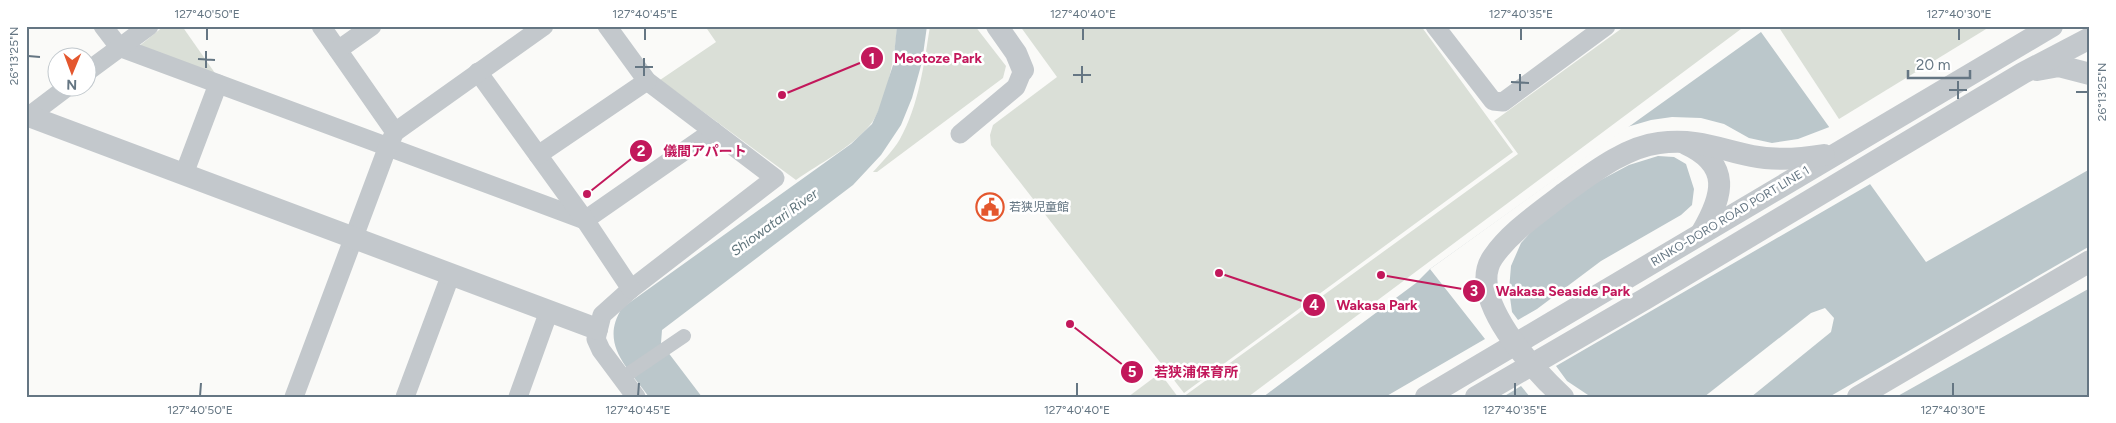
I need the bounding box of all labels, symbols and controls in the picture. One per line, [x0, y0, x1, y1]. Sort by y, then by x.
text: 127°40'50"E [174, 7, 240, 21]
text: 127°40'45"E [612, 7, 678, 21]
text: 127°40'40"E [1050, 7, 1116, 21]
text: 127°40'35"E [1489, 7, 1553, 21]
text: 127°40'30"E [1926, 7, 1992, 21]
text: 26°13'25"N [7, 27, 21, 85]
callout: Meotoze Park [859, 44, 992, 73]
north arrow [48, 48, 98, 98]
scale bar [1908, 48, 1971, 80]
text: 1 [869, 50, 875, 68]
text: Meotoze Park [894, 50, 982, 67]
text: 20 m [1916, 56, 1950, 74]
text: 26°13'25"N [2095, 63, 2109, 121]
text: N [66, 76, 77, 93]
callout: 儀間アパート [628, 137, 757, 166]
text: 2 [637, 142, 646, 160]
text: 儀間アパート [663, 143, 747, 160]
street label: RINKO-DORO ROAD PORT LINE 1 [1648, 163, 1812, 269]
water label: Shiowatari River [727, 184, 822, 260]
public building icon: 若狭児童館 [975, 192, 1005, 222]
place label: 若狭児童館 [1009, 200, 1069, 214]
callout: Wakasa Seaside Park [1461, 276, 1641, 305]
text: 3 [1470, 282, 1478, 300]
text: Wakasa Seaside Park [1496, 283, 1631, 300]
callout: Wakasa Park [1301, 290, 1428, 319]
text: 4 [1309, 296, 1319, 314]
text: Wakasa Park [1336, 297, 1418, 314]
callout: 若狭浦保育所 [1119, 358, 1248, 387]
text: 5 [1128, 363, 1137, 381]
text: 若狭浦保育所 [1154, 364, 1238, 381]
text: 127°40'50"E [167, 403, 233, 417]
text: 127°40'45"E [605, 403, 671, 417]
text: 127°40'40"E [1044, 403, 1110, 417]
text: 127°40'35"E [1483, 403, 1547, 417]
text: 127°40'30"E [1920, 403, 1986, 417]

